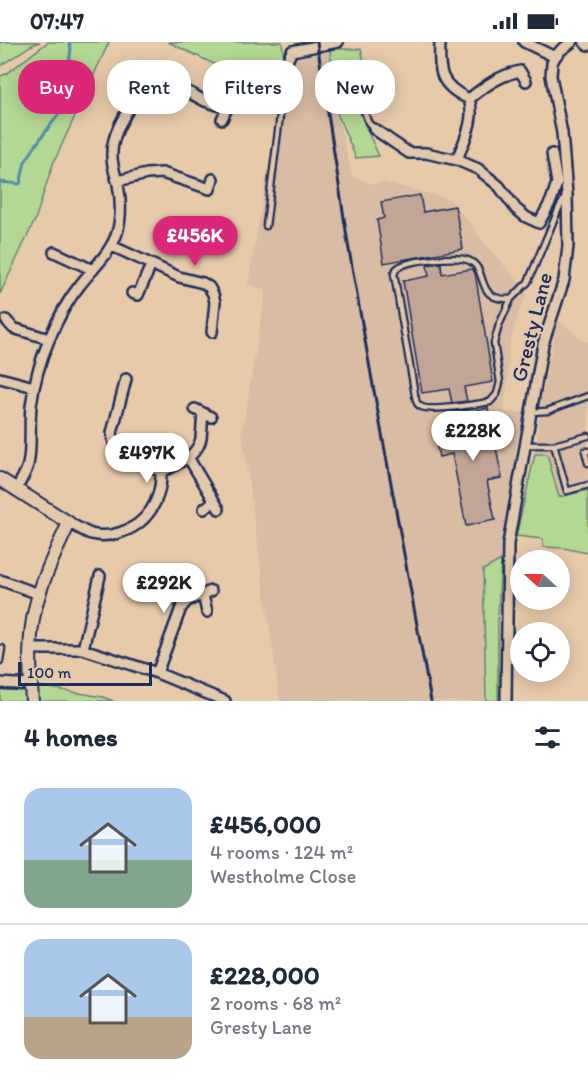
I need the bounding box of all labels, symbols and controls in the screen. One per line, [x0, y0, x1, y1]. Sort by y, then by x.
text: 07:47 [30, 8, 84, 35]
chip: Buy [18, 60, 95, 114]
chip: Rent [107, 60, 191, 114]
chip: Filters [203, 60, 303, 114]
chip: New [315, 60, 395, 114]
pin: £456K [153, 216, 237, 267]
text: £456K [167, 223, 223, 247]
street label: Gresty Lane [505, 270, 558, 385]
pin: £228K [431, 411, 515, 462]
text: £228K [445, 418, 501, 442]
pin: £497K [105, 433, 189, 484]
text: £497K [119, 440, 175, 464]
north arrow [510, 550, 570, 610]
map controls [510, 550, 570, 682]
pin: £292K [122, 563, 206, 614]
text: £292K [137, 570, 191, 594]
button: locate [510, 622, 570, 682]
scale bar [18, 659, 152, 686]
text: 100 m [27, 663, 71, 682]
text: 4 homes [24, 721, 118, 753]
icon: filters [531, 721, 564, 754]
text: £456,000 [210, 808, 321, 840]
icon: home [72, 812, 144, 884]
text: 4 rooms · 124 m² [210, 840, 353, 864]
text: Westholme Close [210, 864, 356, 888]
text: £228,000 [210, 959, 320, 991]
icon: home [72, 963, 144, 1035]
text: 2 rooms · 68 m² [210, 991, 341, 1015]
text: Gresty Lane [210, 1015, 312, 1039]

